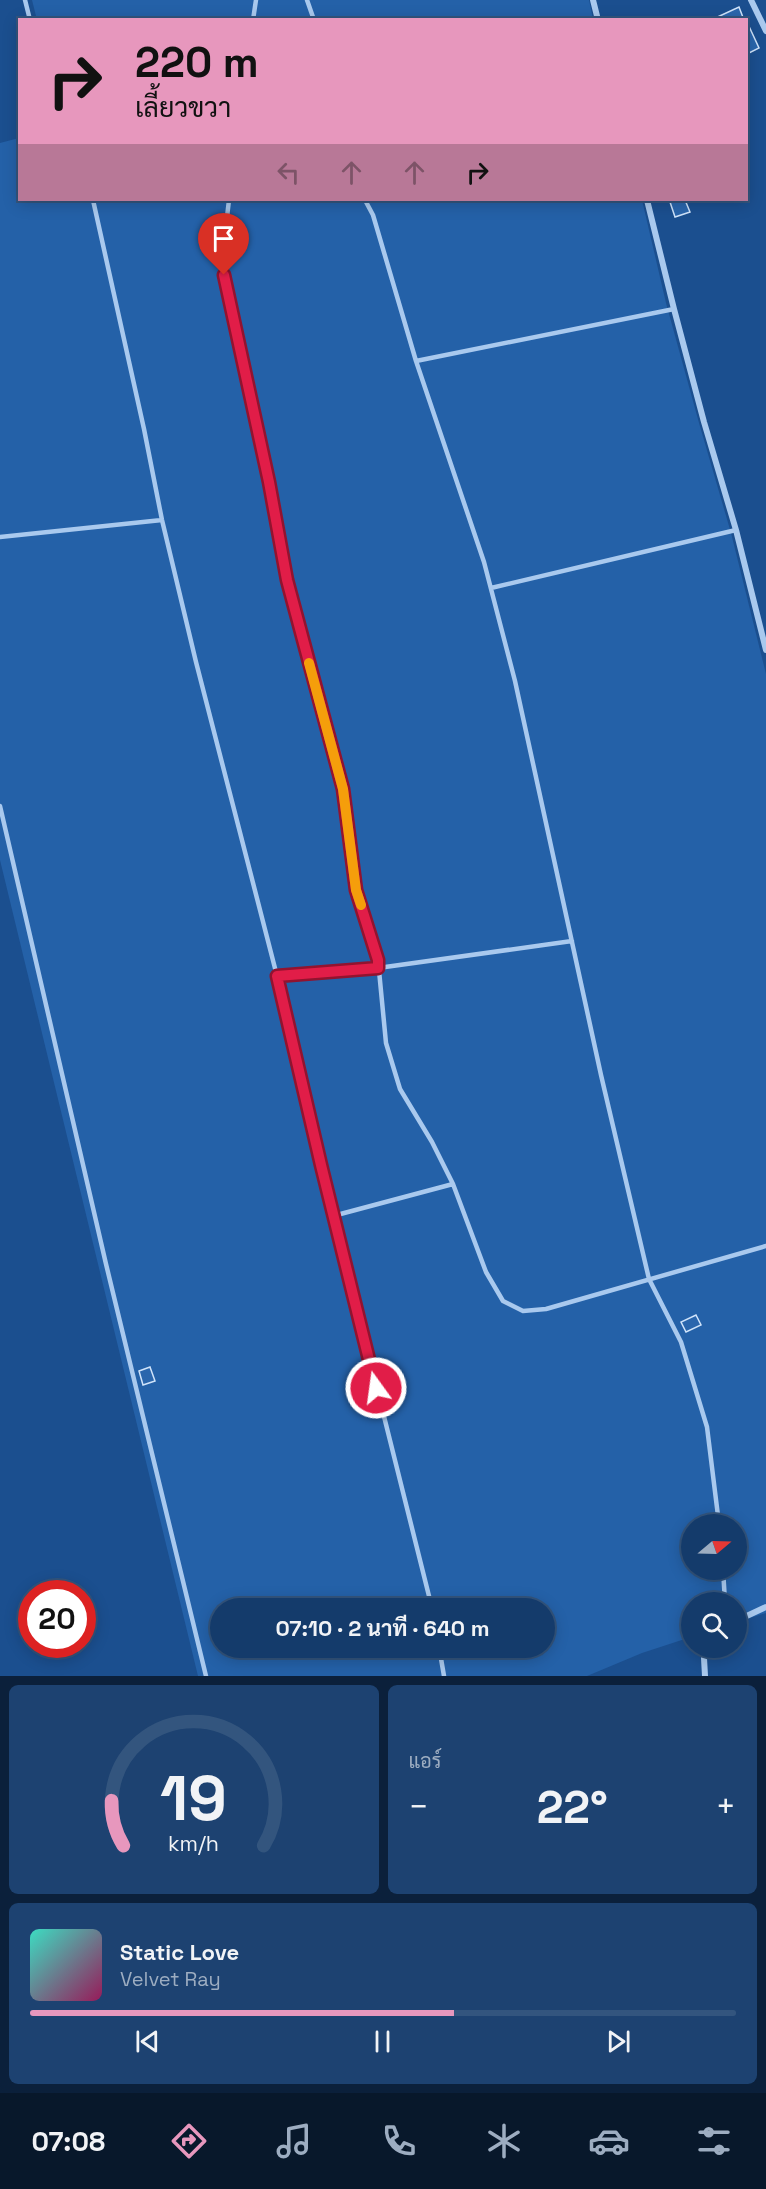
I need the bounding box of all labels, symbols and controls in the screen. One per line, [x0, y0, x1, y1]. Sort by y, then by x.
text: 220 m [135, 36, 259, 89]
icon: right [36, 42, 114, 120]
text: เลี้ยวขวา [135, 90, 231, 125]
icon: left [272, 156, 305, 189]
icon: ahead [335, 156, 368, 189]
icon: ahead [398, 156, 431, 189]
icon: right [461, 156, 494, 189]
pin [198, 213, 249, 275]
icon: arrive [207, 222, 240, 255]
position arrow [344, 1356, 408, 1420]
north arrow [681, 1514, 747, 1580]
map controls [681, 1514, 747, 1658]
speed limit sign: 20 [18, 1580, 96, 1658]
button: search [681, 1592, 747, 1658]
text: 07:10 · 2 นาที · 640 m [275, 1614, 490, 1642]
text: แอร์ [409, 1748, 442, 1774]
text: 19 [160, 1759, 227, 1838]
text: 22° [537, 1779, 608, 1836]
text: − [409, 1786, 429, 1828]
text: + [716, 1786, 736, 1828]
text: km/h [168, 1831, 219, 1858]
text: Static Love [120, 1938, 239, 1966]
text: Velvet Ray [120, 1966, 221, 1992]
icon: previous [131, 2025, 164, 2058]
icon: pause [366, 2025, 399, 2058]
icon: next [602, 2025, 635, 2058]
icon: directions [168, 2120, 210, 2162]
icon: music [273, 2120, 315, 2162]
icon: phone [378, 2120, 420, 2162]
icon: climate [483, 2120, 525, 2162]
icon: car [588, 2120, 630, 2162]
icon: filters [693, 2120, 735, 2162]
text: 07:08 [31, 2124, 105, 2159]

